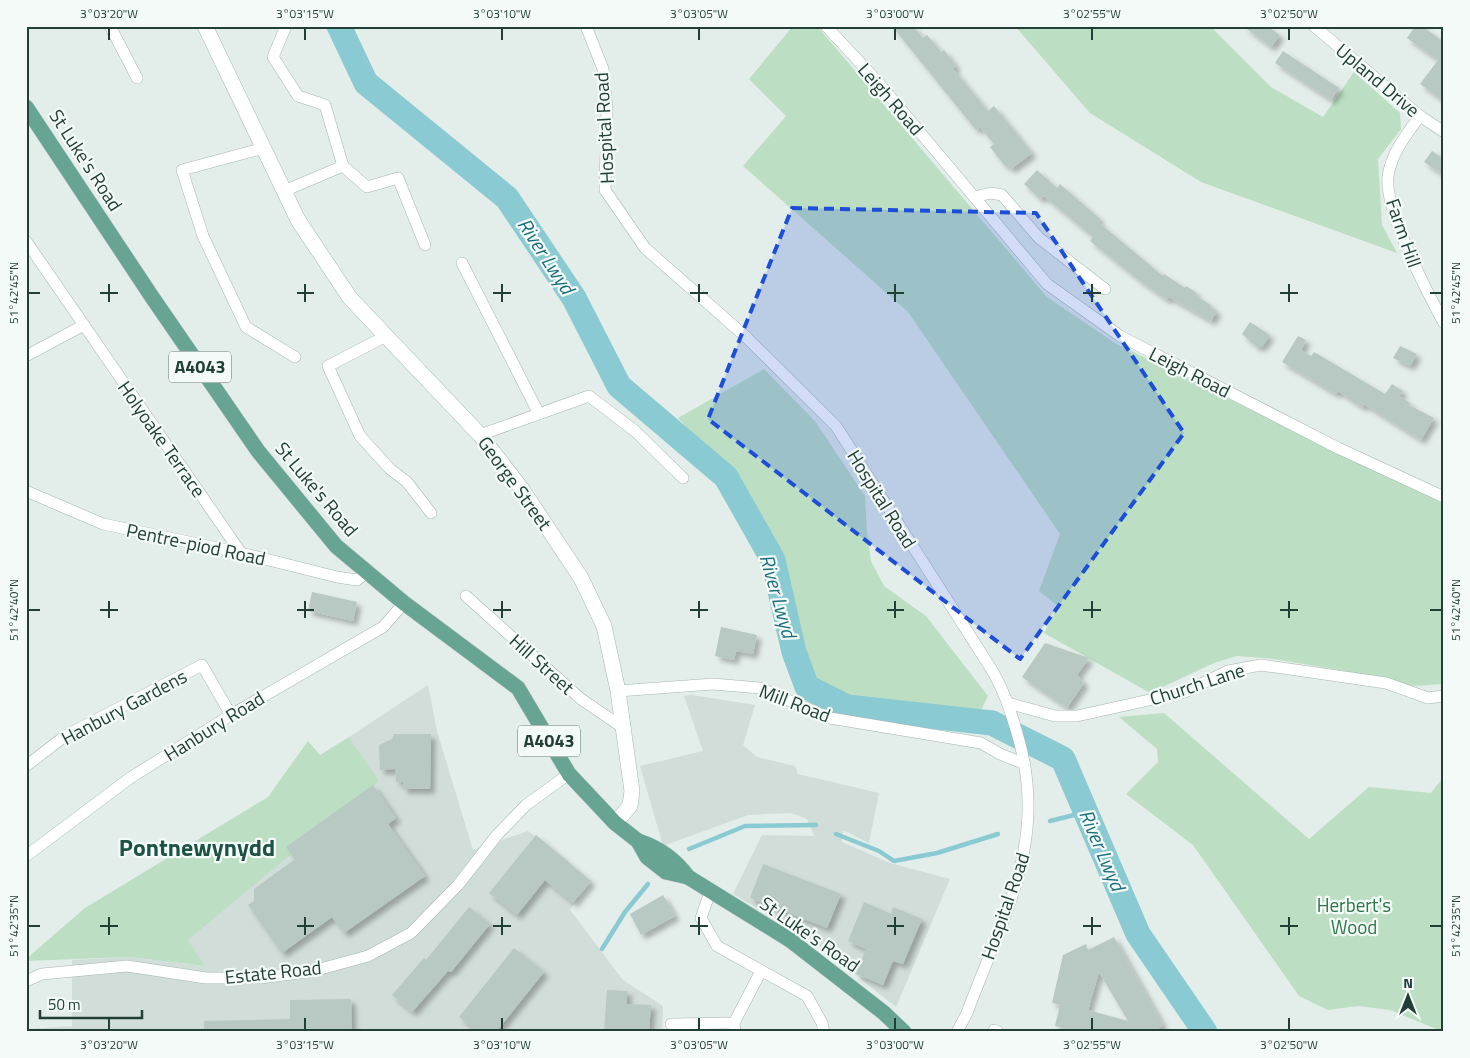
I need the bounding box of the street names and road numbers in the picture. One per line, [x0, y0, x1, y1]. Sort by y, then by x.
street label: Upland Drive [1330, 36, 1427, 124]
street label: Leigh Road [852, 56, 931, 141]
street label: Hospital Road [586, 72, 621, 185]
street label: St Luke's Road [43, 103, 130, 216]
street label: Farm Hill [1379, 194, 1430, 271]
street label: Leigh Road [1144, 339, 1236, 404]
road number: A4043 [169, 352, 231, 382]
street label: Holyoake Terrace [111, 374, 213, 503]
street label: George Street [471, 430, 560, 536]
street label: St Luke's Road [269, 435, 366, 543]
street label: Hospital Road [841, 444, 924, 554]
street label: Pentre-piod Road [124, 515, 268, 572]
street label: Hill Street [503, 626, 582, 701]
street label: Church Lane [1146, 655, 1248, 712]
street label: Hanbury Gardens [56, 661, 192, 752]
street label: Mill Road [755, 676, 835, 729]
street label: Hanbury Road [158, 683, 270, 768]
road number: A4043 [518, 726, 580, 756]
street label: Hospital Road [973, 848, 1036, 963]
street label: St Luke's Road [754, 888, 866, 979]
street label: Estate Road [223, 952, 323, 991]

